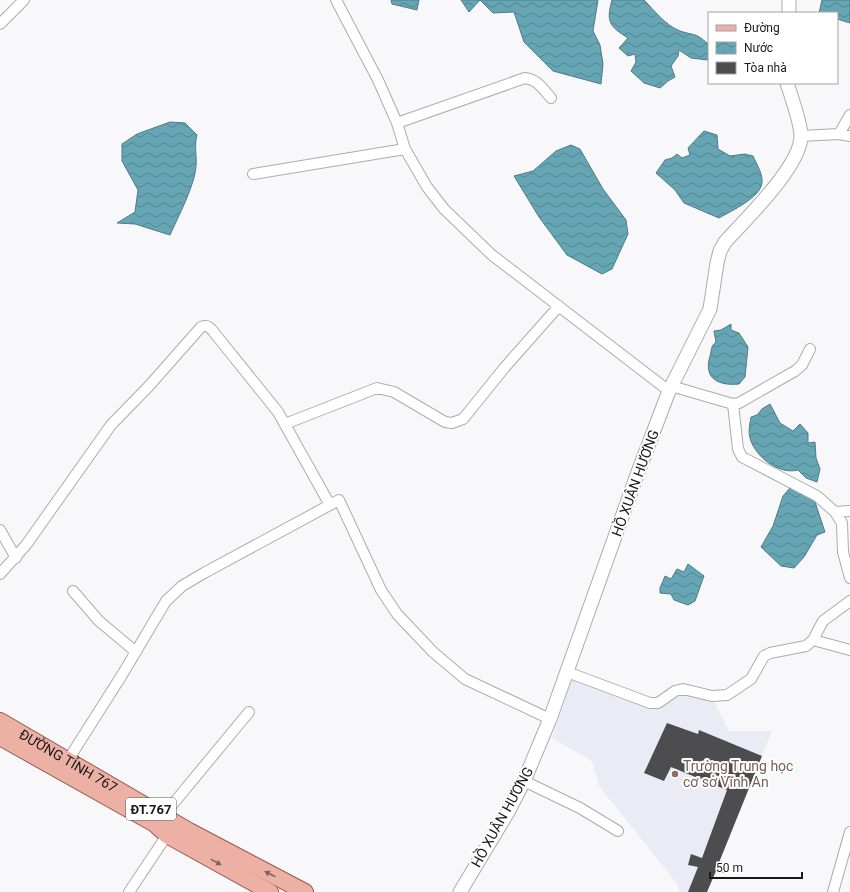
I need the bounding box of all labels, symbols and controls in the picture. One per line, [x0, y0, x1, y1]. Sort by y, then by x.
legend [708, 12, 838, 84]
text: Đường [744, 21, 780, 35]
text: Nước [744, 41, 773, 55]
text: Tòa nhà [744, 61, 787, 75]
street label: HỒ XUÂN HƯƠNG [606, 427, 662, 538]
street label: ĐƯỜNG TỈNH 767 [16, 726, 120, 796]
place label: Trường Trung học cơ sở Vĩnh An [683, 758, 793, 790]
street label: HỒ XUÂN HƯƠNG [466, 763, 536, 870]
marker: Trường Trung học cơ sở Vĩnh An [670, 769, 680, 779]
road number: ĐT.767 [126, 798, 176, 820]
scale bar [710, 854, 802, 880]
one-way arrow [210, 859, 222, 865]
text: 50 m [716, 861, 743, 875]
one-way arrow [265, 871, 276, 877]

